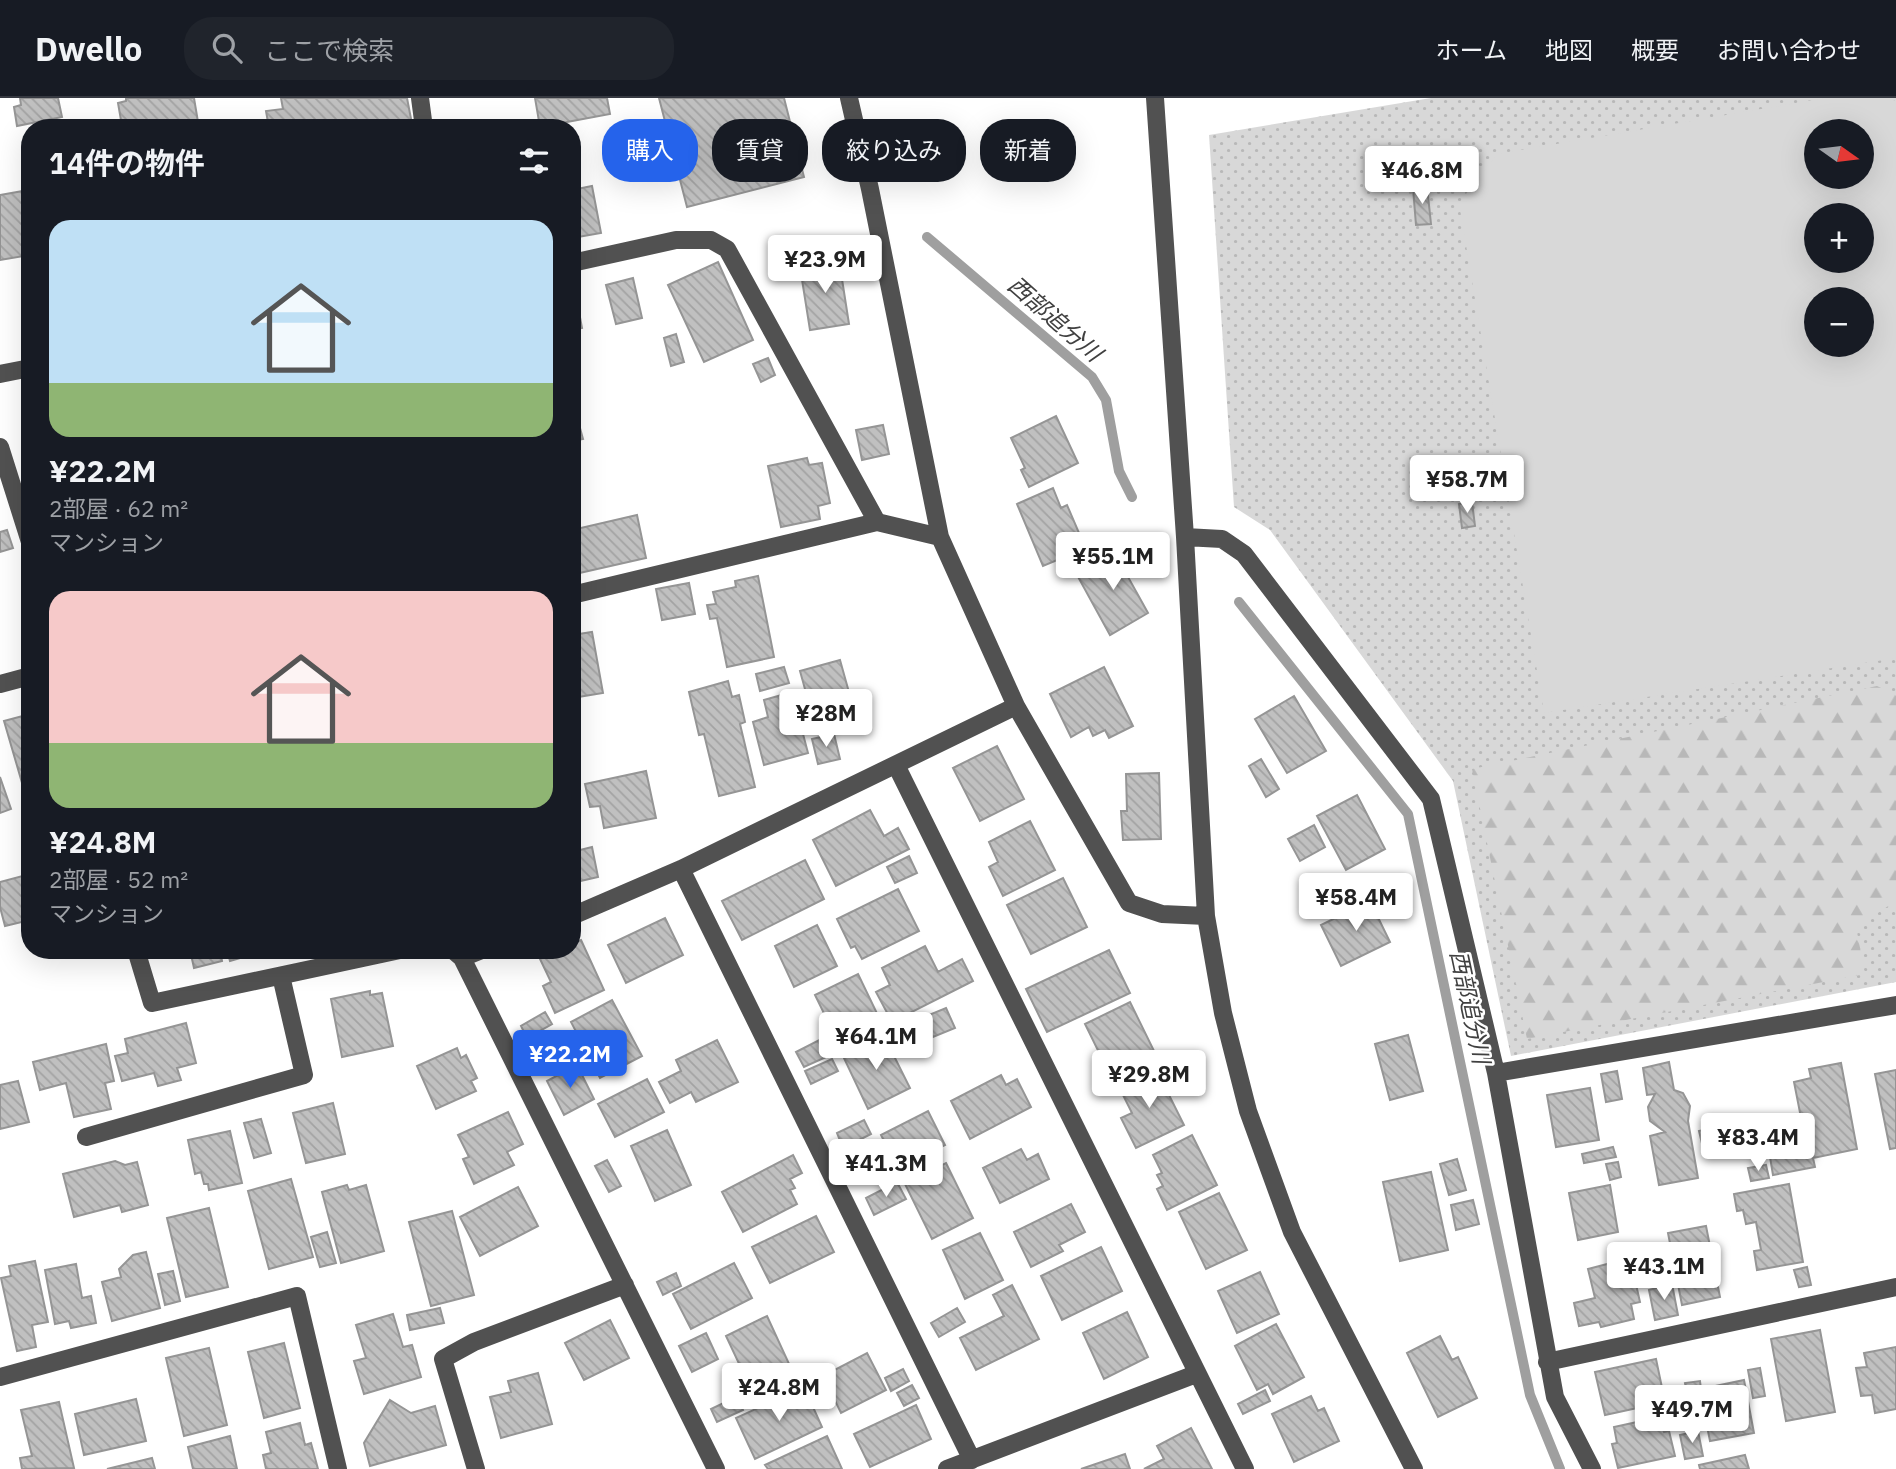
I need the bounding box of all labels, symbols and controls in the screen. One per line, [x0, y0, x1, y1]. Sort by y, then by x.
search box [184, 17, 674, 80]
text: Dwello [35, 27, 142, 70]
icon: search [208, 29, 246, 67]
text: ここで検索 [264, 33, 394, 67]
text: ホーム [1436, 34, 1507, 66]
text: 地図 [1545, 34, 1593, 66]
text: 概要 [1631, 34, 1679, 66]
text: お問い合わせ [1717, 34, 1861, 66]
chip: 購入 [602, 119, 698, 182]
chip: 賃貸 [712, 119, 808, 182]
chip: 絞り込み [822, 119, 966, 182]
chip: 新着 [980, 119, 1076, 182]
north arrow [1804, 119, 1874, 189]
map controls [1804, 119, 1874, 357]
icon: filters [515, 142, 553, 180]
text: 14件の物件 [49, 143, 205, 182]
pin: ¥46.8M [1365, 146, 1479, 206]
text: ¥46.8M [1381, 154, 1463, 184]
button: + [1804, 203, 1874, 273]
pin: ¥23.9M [768, 236, 882, 295]
text: ¥23.9M [784, 243, 866, 273]
icon: home [238, 265, 364, 391]
water label: 西部追分川 [1002, 269, 1111, 369]
button: − [1804, 287, 1874, 357]
text: ¥22.2M [49, 451, 156, 490]
pin: ¥58.7M [1410, 456, 1524, 515]
text: ¥58.7M [1426, 463, 1508, 493]
text: 2部屋 · 62 m² [49, 493, 188, 523]
text: マンション [49, 527, 164, 557]
pin: ¥55.1M [1056, 532, 1170, 592]
text: ¥55.1M [1072, 540, 1154, 570]
icon: home [238, 636, 364, 762]
pin: ¥28M [785, 690, 867, 749]
text: ¥28M [795, 697, 857, 727]
text: ¥24.8M [49, 822, 156, 861]
text: 2部屋 · 52 m² [49, 864, 188, 894]
pin: ¥58.4M [1299, 874, 1413, 933]
text: ¥58.4M [1315, 881, 1397, 911]
text: マンション [49, 898, 164, 928]
water label: 西部追分川 [1444, 947, 1498, 1069]
pin: ¥64.1M [819, 1012, 933, 1072]
text: ¥64.1M [835, 1020, 917, 1050]
pin: ¥22.2M [513, 1030, 627, 1090]
text: ¥22.2M [529, 1038, 611, 1068]
pin: ¥29.8M [1092, 1051, 1206, 1110]
text: ¥29.8M [1108, 1058, 1190, 1088]
pin: ¥83.4M [1701, 1114, 1815, 1173]
text: ¥83.4M [1717, 1121, 1799, 1151]
pin: ¥41.3M [829, 1140, 943, 1199]
text: ¥41.3M [845, 1147, 927, 1177]
pin: ¥43.1M [1607, 1242, 1721, 1302]
text: ¥43.1M [1623, 1250, 1705, 1280]
pin: ¥24.8M [722, 1364, 836, 1423]
text: ¥24.8M [738, 1371, 820, 1401]
pin: ¥49.7M [1635, 1386, 1749, 1445]
text: ¥49.7M [1651, 1393, 1733, 1423]

